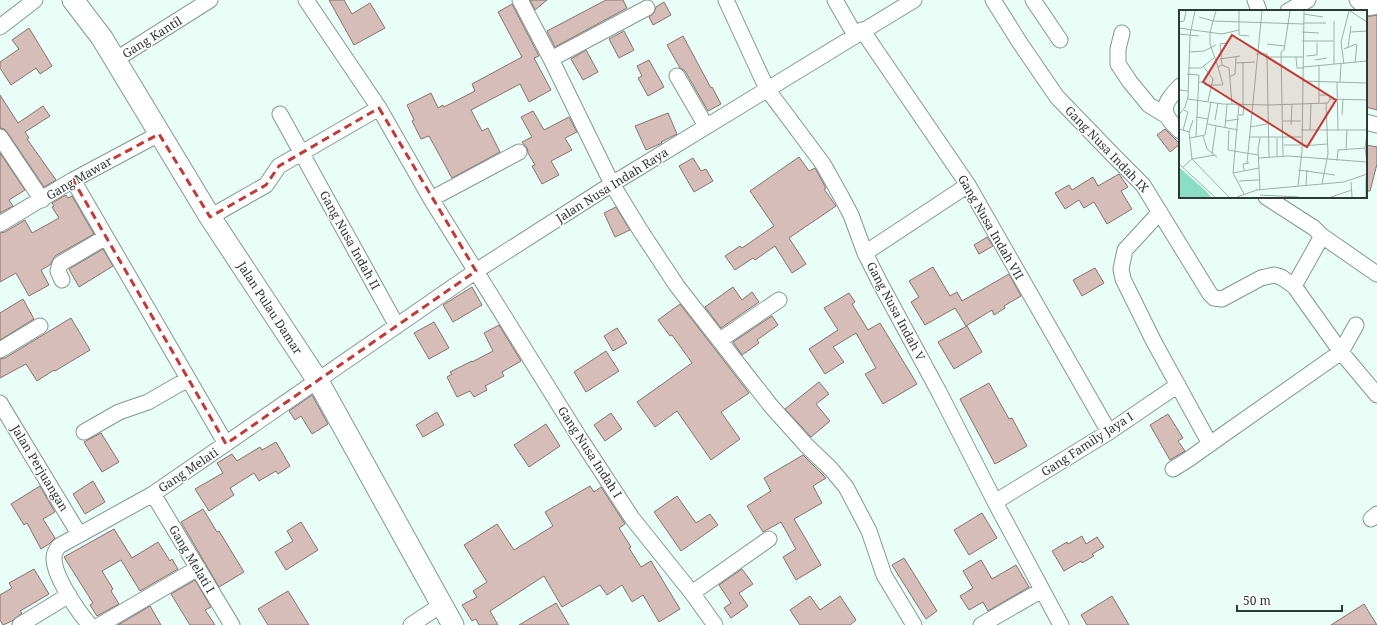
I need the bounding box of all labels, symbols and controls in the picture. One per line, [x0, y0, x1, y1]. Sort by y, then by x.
inset map [1179, 10, 1367, 198]
street label: Gang Kantil [119, 12, 185, 62]
street label: Gang Nusa Indah IX [1061, 102, 1153, 196]
street label: Jalan Nusa Indah Raya [552, 143, 672, 227]
street label: Gang Mawar [43, 152, 115, 204]
street label: Gang Nusa Indah VII [954, 171, 1028, 283]
street label: Gang Nusa Indah II [316, 188, 384, 292]
street label: Jalan Pulau Damar [233, 257, 307, 358]
street label: Gang Nusa Indah V [863, 259, 930, 364]
street label: Gang Nusa Indah I [554, 403, 626, 501]
street label: Gang Family Jaya I [1038, 408, 1136, 480]
street label: Jalan Perjuangan [7, 421, 73, 515]
street label: Gang Melati [155, 444, 221, 496]
street label: Gang Melati I [165, 522, 219, 596]
scale bar [1237, 587, 1342, 613]
text: 50 m [1243, 592, 1271, 609]

